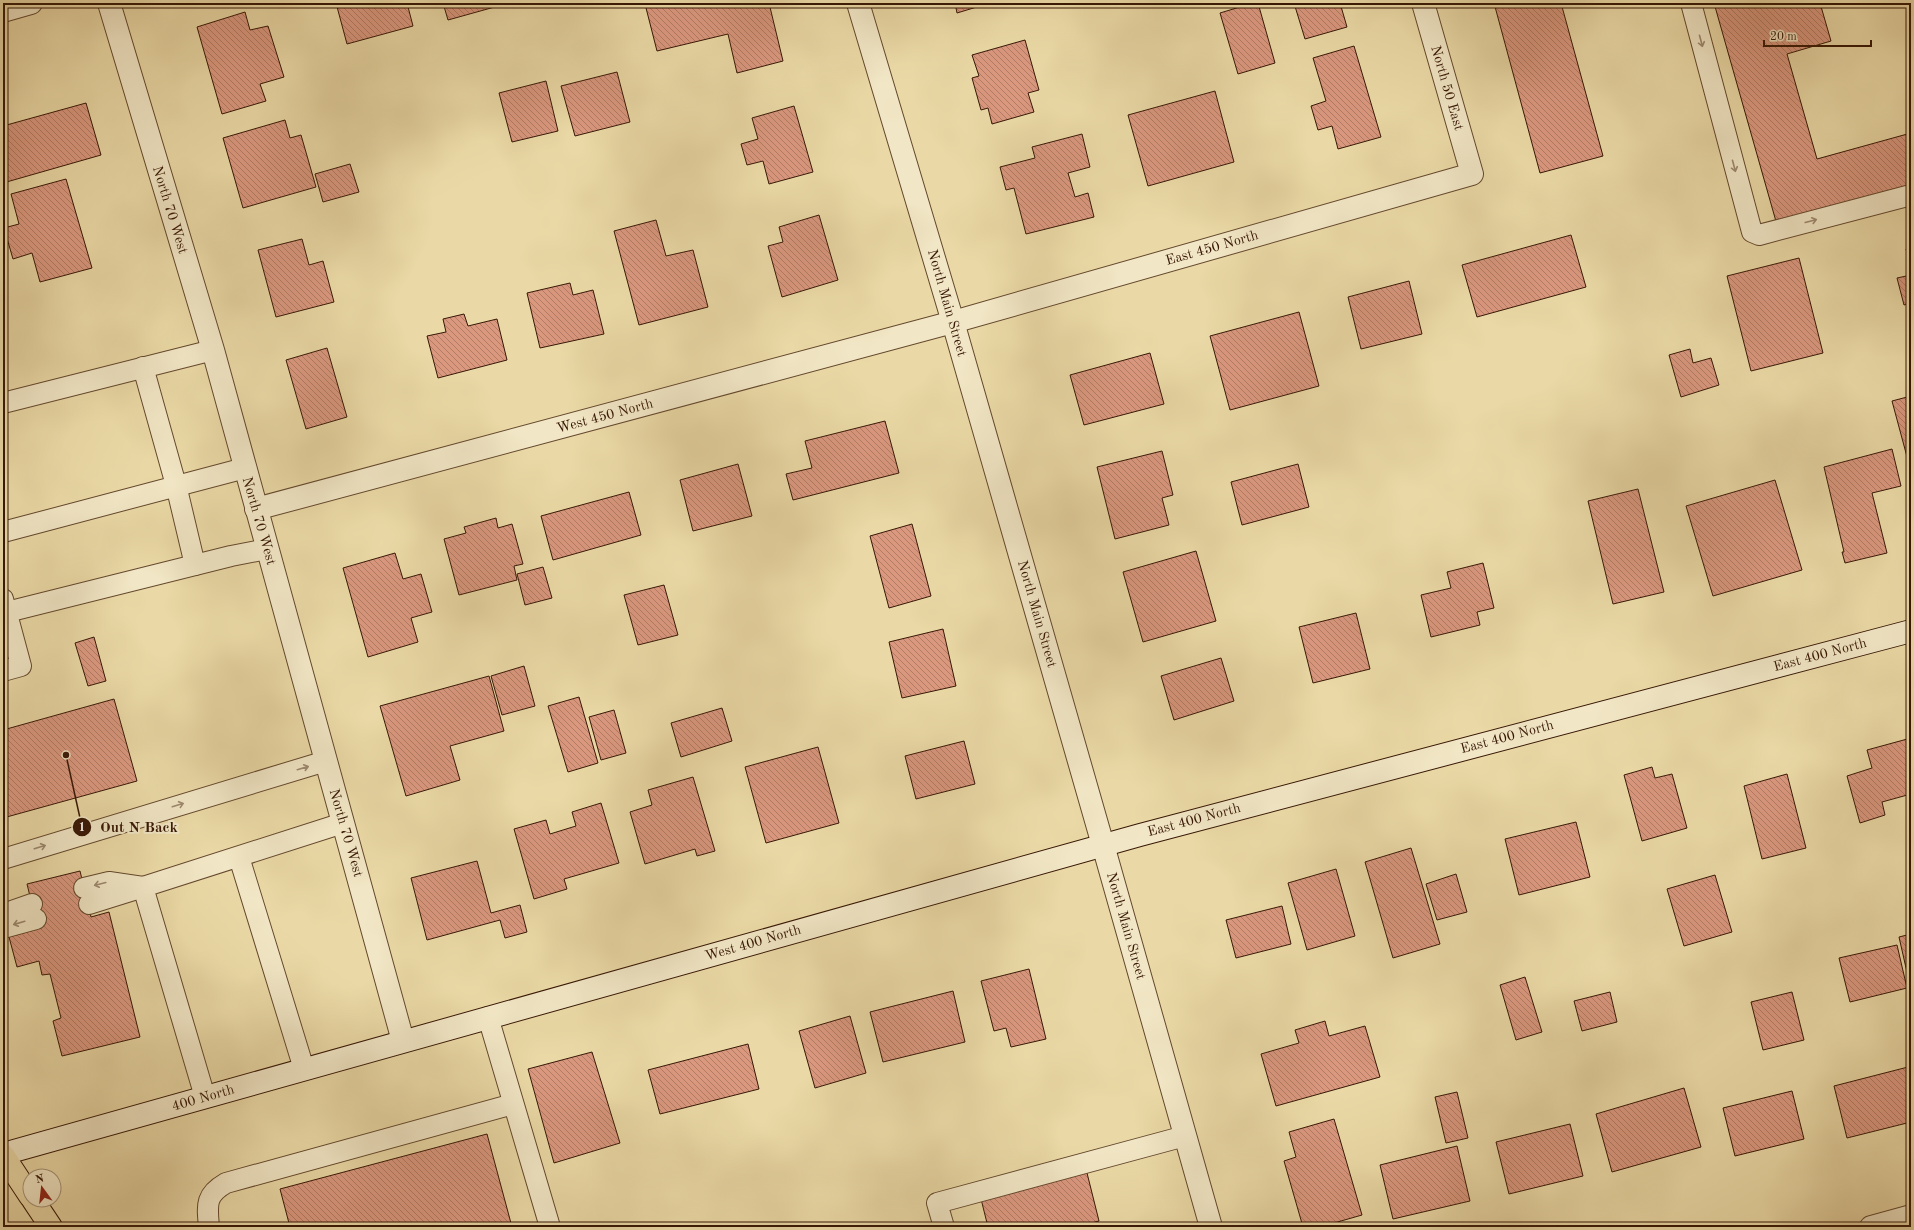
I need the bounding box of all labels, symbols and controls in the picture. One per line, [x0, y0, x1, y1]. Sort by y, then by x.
scale bar [1764, 22, 1871, 48]
text: 20 m [1770, 31, 1797, 43]
one-way arrow [1698, 34, 1706, 47]
street label: North 50 East [1428, 44, 1466, 132]
one-way arrow [1731, 160, 1739, 173]
street label: North 70 West [150, 164, 190, 256]
one-way arrow [1805, 217, 1818, 225]
street label: East 450 North [1164, 228, 1260, 268]
street label: North Main Street [925, 248, 969, 358]
street label: West 450 North [555, 396, 655, 436]
street label: North 70 West [240, 475, 278, 567]
street label: North Main Street [1015, 559, 1059, 669]
street label: East 400 North [1772, 636, 1868, 674]
street label: East 400 North [1459, 718, 1555, 756]
one-way arrow [296, 764, 309, 771]
street label: North 70 West [327, 787, 365, 879]
one-way arrow [171, 801, 184, 808]
street label: East 400 North [1146, 801, 1242, 839]
callout: Out N Back [72, 813, 186, 840]
text: Out N Back [100, 821, 179, 836]
text: 1 [79, 822, 85, 834]
one-way arrow [34, 843, 47, 850]
street label: North Main Street [1104, 871, 1148, 981]
one-way arrow [93, 881, 106, 888]
one-way arrow [13, 920, 26, 927]
street label: West 400 North [703, 922, 803, 963]
street label: 400 North [170, 1082, 236, 1114]
north arrow [22, 1168, 62, 1208]
text: N [34, 1173, 46, 1186]

